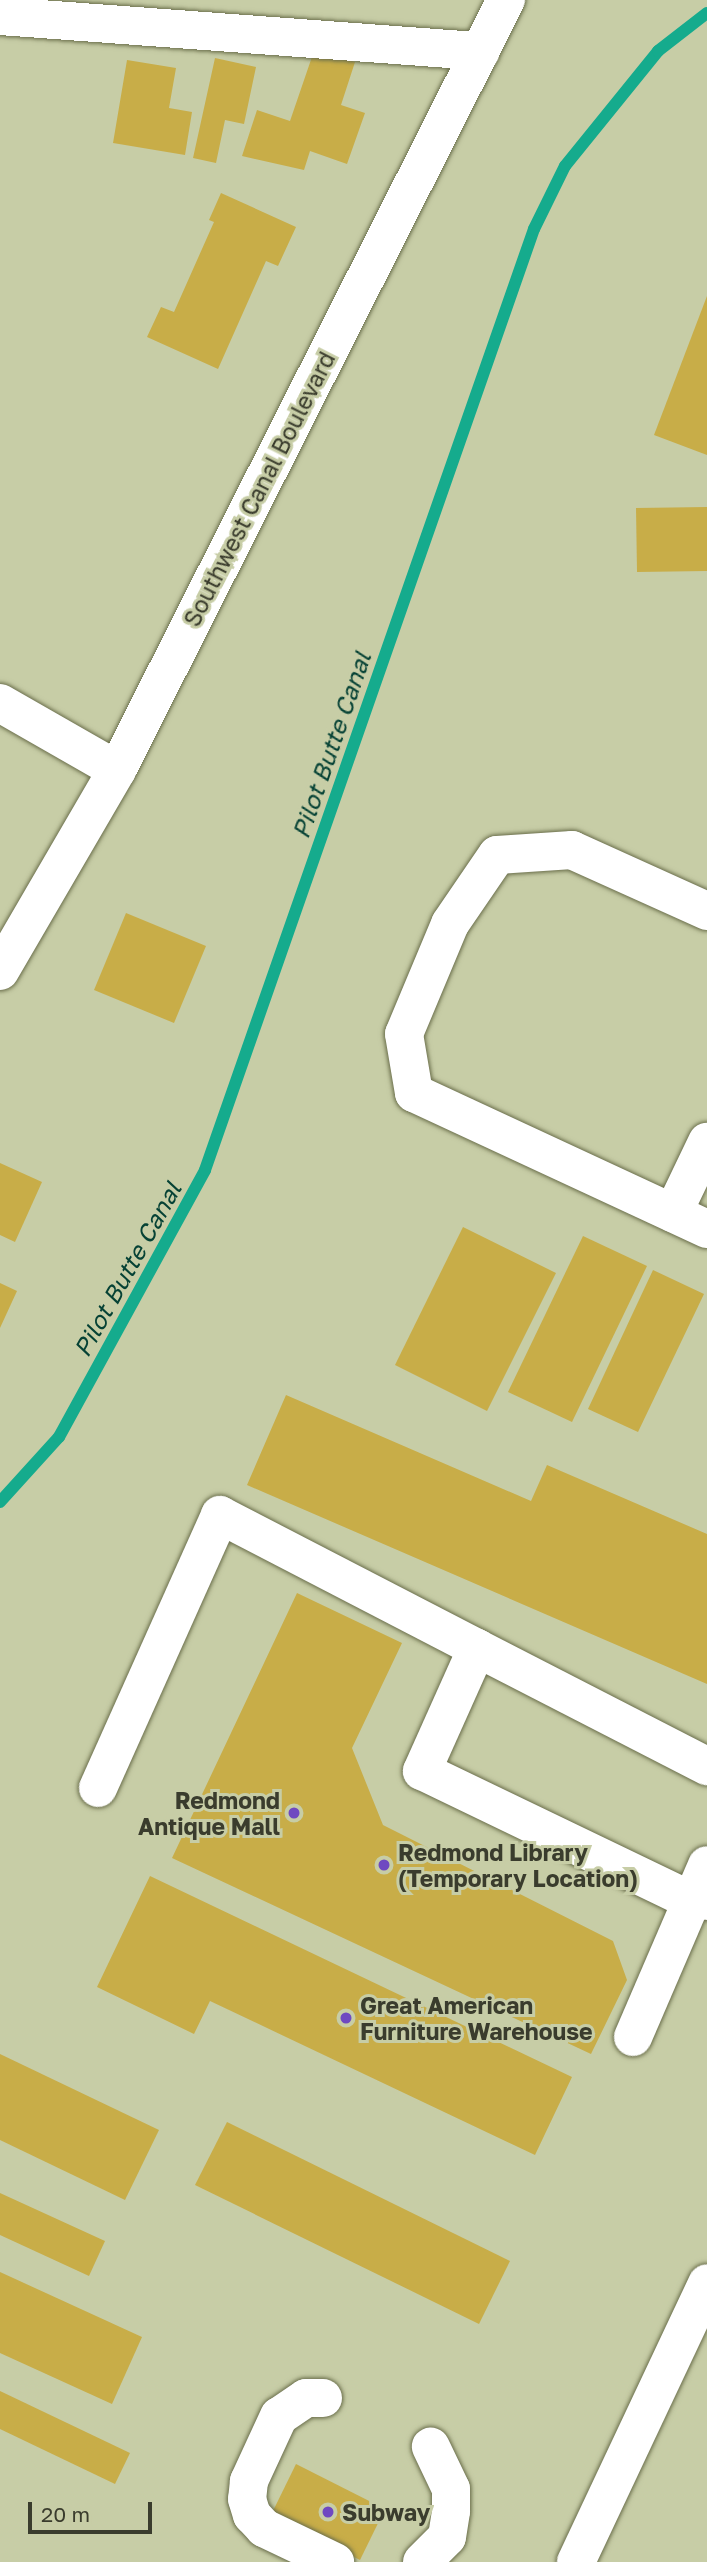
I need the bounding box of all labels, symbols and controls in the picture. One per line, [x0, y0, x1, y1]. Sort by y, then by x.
street label: Southwest Canal Boulevard [178, 347, 340, 631]
water label: Pilot Butte Canal [286, 648, 376, 842]
water label: Pilot Butte Canal [67, 1177, 187, 1361]
place label: Redmond Antique Mall [138, 1786, 280, 1840]
marker: Redmond Antique Mall [286, 1805, 302, 1821]
place label: Redmond Library (Temporary Location) [398, 1838, 638, 1892]
marker: Redmond Library (Temporary Location) [376, 1857, 392, 1873]
place label: Great American Furniture Warehouse [360, 1991, 593, 2045]
marker: Great American Furniture Warehouse [338, 2010, 354, 2026]
scale bar [32, 2488, 156, 2532]
place label: Subway [342, 2498, 430, 2526]
text: 20 m [41, 2501, 90, 2527]
marker: Subway [320, 2504, 336, 2520]

